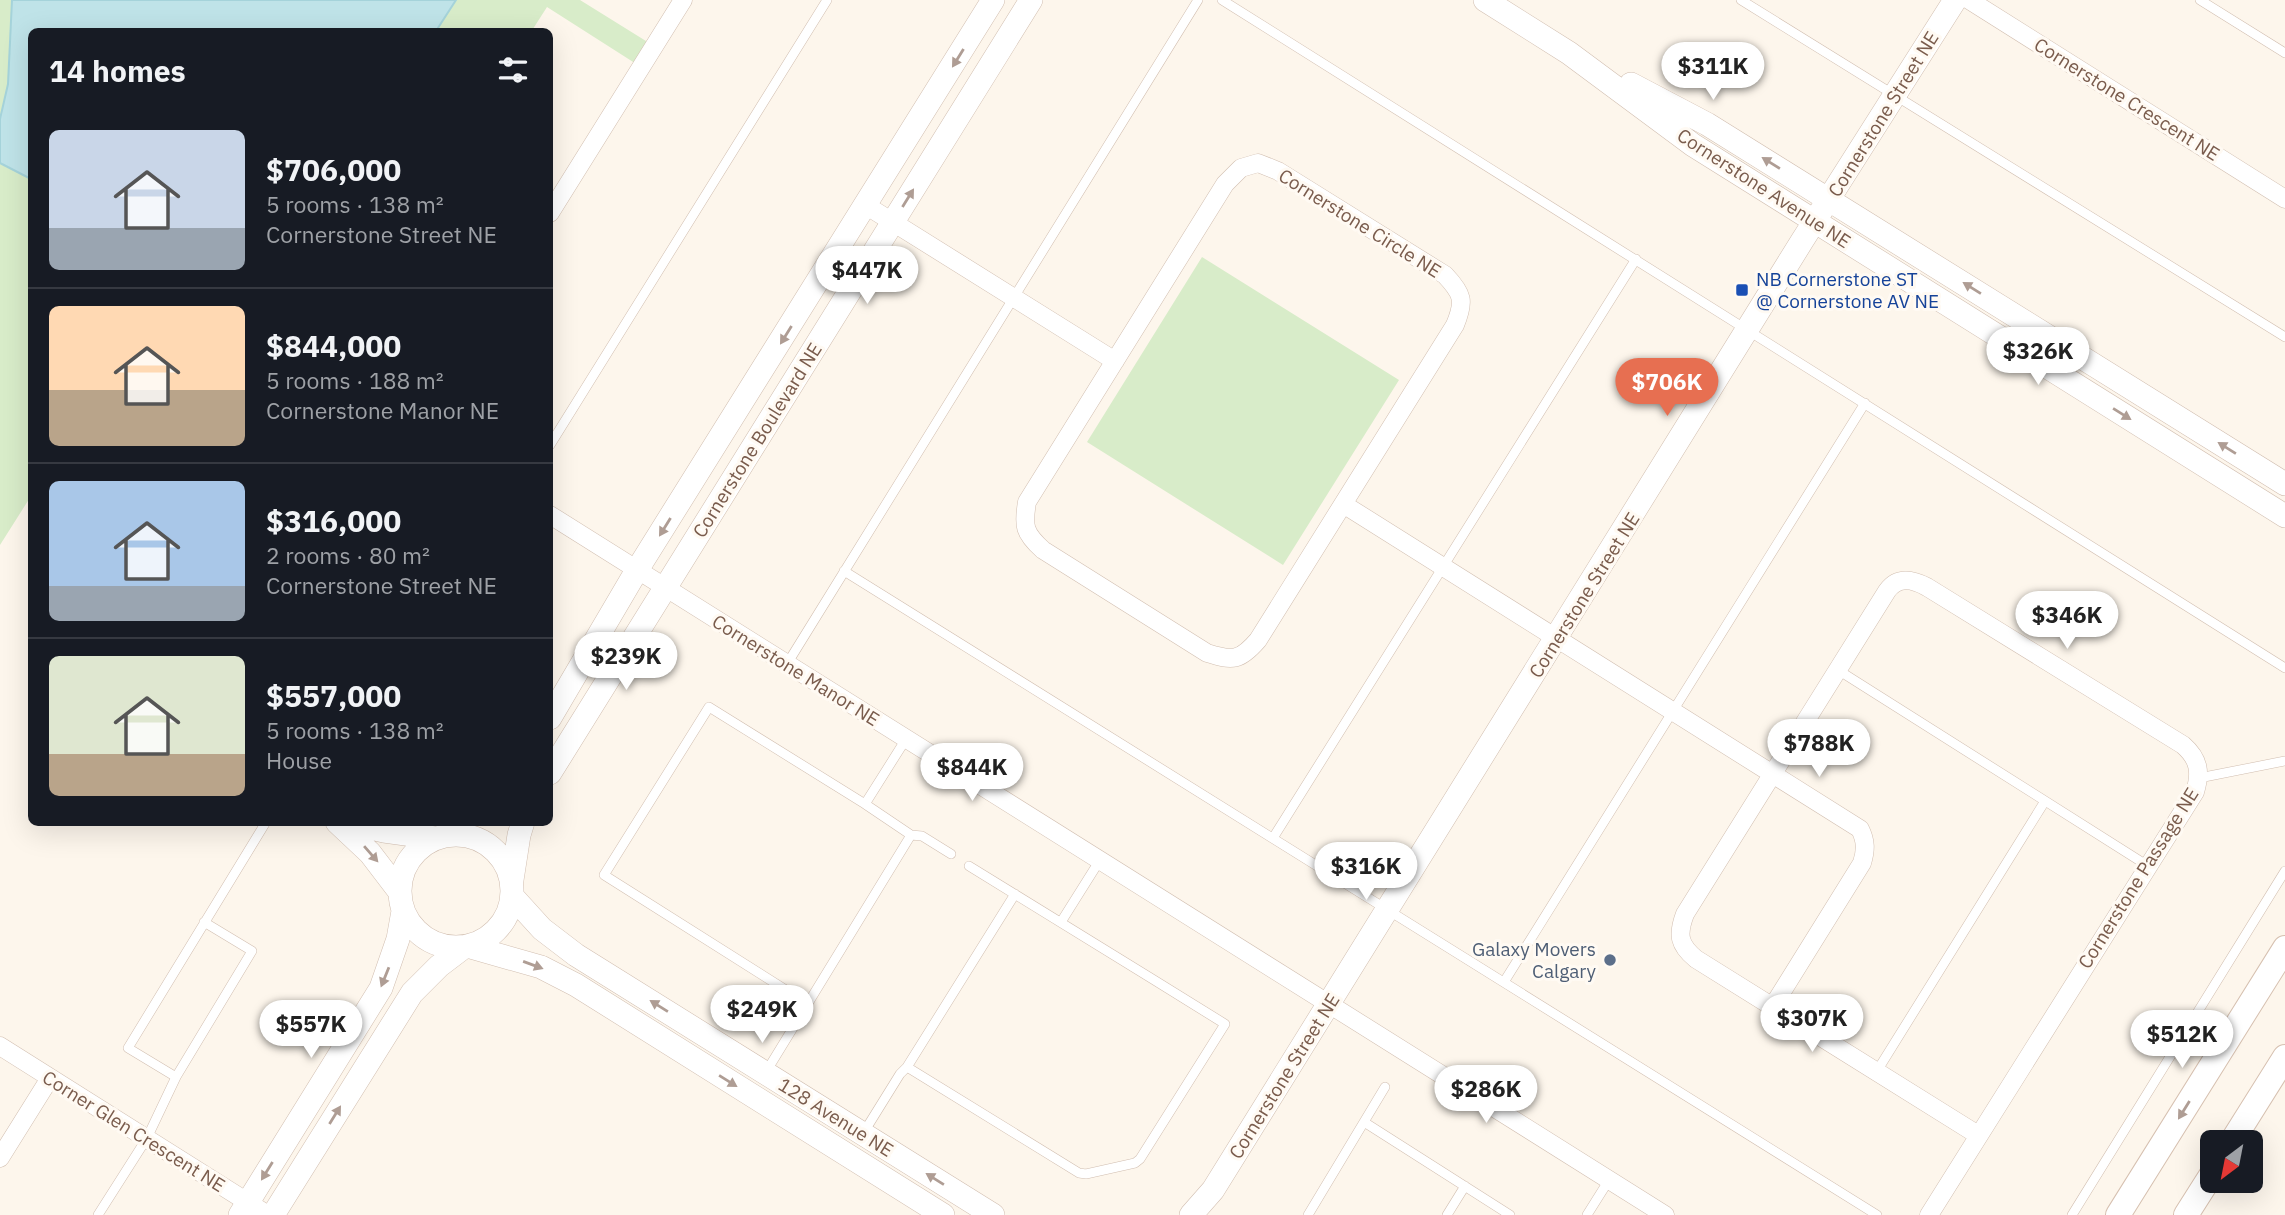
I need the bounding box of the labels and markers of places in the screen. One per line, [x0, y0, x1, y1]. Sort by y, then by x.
pin: $311K [1664, 42, 1762, 102]
pin: $447K [818, 246, 916, 306]
place label: NB Cornerstone ST @ Cornerstone AV NE [1756, 267, 1939, 313]
marker: NB Cornerstone ST @ Cornerstone AV NE [1734, 282, 1750, 298]
pin: $326K [1989, 328, 2087, 387]
pin: $706K [1618, 358, 1716, 418]
pin: $346K [2018, 592, 2116, 651]
pin: $239K [577, 632, 675, 692]
pin: $788K [1770, 720, 1868, 779]
pin: $844K [923, 744, 1021, 803]
pin: $316K [1317, 842, 1415, 902]
place label: Galaxy Movers Calgary [1472, 937, 1597, 983]
marker: Galaxy Movers Calgary [1602, 952, 1618, 968]
pin: $249K [713, 986, 811, 1045]
pin: $307K [1763, 995, 1861, 1054]
pin: $557K [262, 1000, 360, 1060]
pin: $512K [2133, 1010, 2231, 1070]
pin: $286K [1437, 1066, 1535, 1125]

